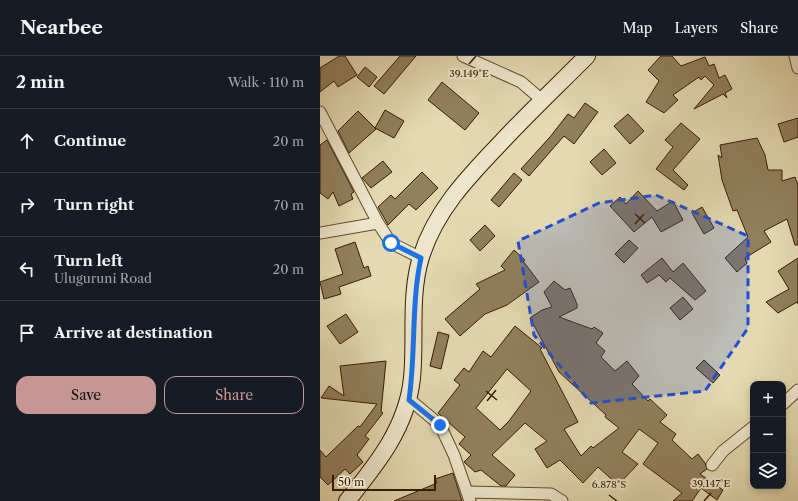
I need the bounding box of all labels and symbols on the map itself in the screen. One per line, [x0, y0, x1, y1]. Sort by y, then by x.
text: 39.149°E [449, 67, 489, 80]
route start [382, 234, 400, 252]
route end [431, 416, 449, 434]
scale bar [332, 473, 436, 492]
text: 39.147°E [692, 477, 730, 490]
text: 6.878°S [592, 478, 626, 491]

